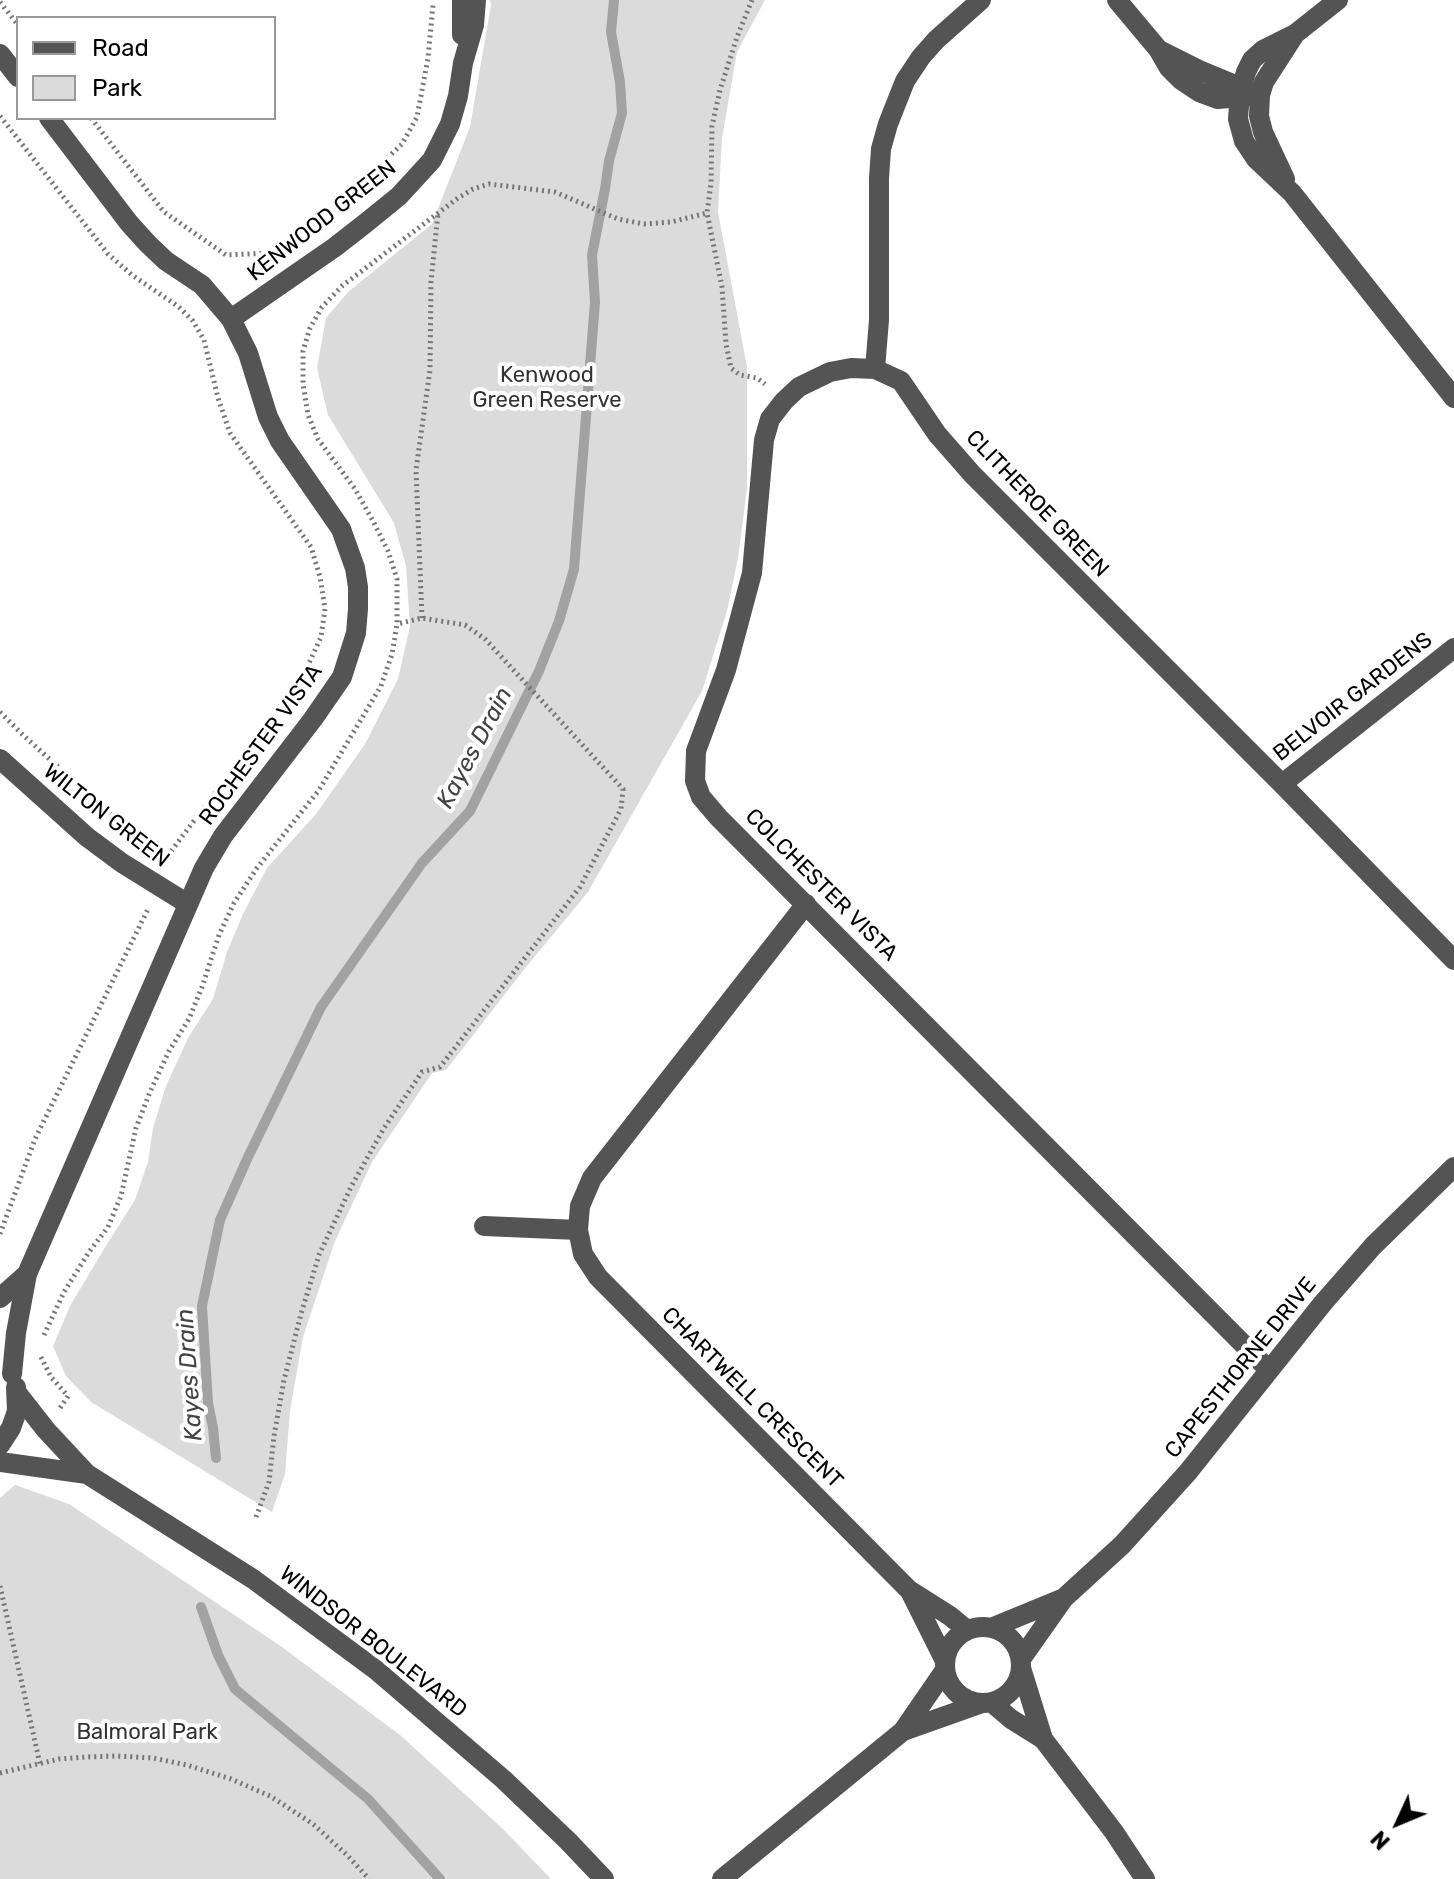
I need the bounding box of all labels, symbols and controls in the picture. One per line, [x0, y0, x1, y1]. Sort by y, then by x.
legend [16, 16, 276, 120]
text: Road [92, 34, 149, 62]
text: Park [92, 74, 142, 102]
street label: KENWOOD GREEN [243, 155, 401, 287]
park label: Kenwood Green Reserve [472, 363, 622, 414]
street label: CLITHEROE GREEN [960, 425, 1114, 583]
street label: BELVOIR GARDENS [1268, 627, 1438, 767]
street label: ROCHESTER VISTA [194, 660, 328, 830]
water label: Kayes Drain [431, 683, 519, 813]
street label: WILTON GREEN [38, 759, 174, 873]
street label: COLCHESTER VISTA [739, 803, 903, 967]
street label: CAPESTHORNE DRIVE [1160, 1272, 1322, 1464]
street label: CHARTWELL CRESCENT [656, 1302, 848, 1494]
water label: Kayes Drain [171, 1308, 209, 1442]
street label: WINDSOR BOULEVARD [274, 1561, 472, 1723]
park label: Balmoral Park [76, 1720, 218, 1746]
north arrow [1358, 1783, 1438, 1863]
text: N [1365, 1825, 1396, 1855]

